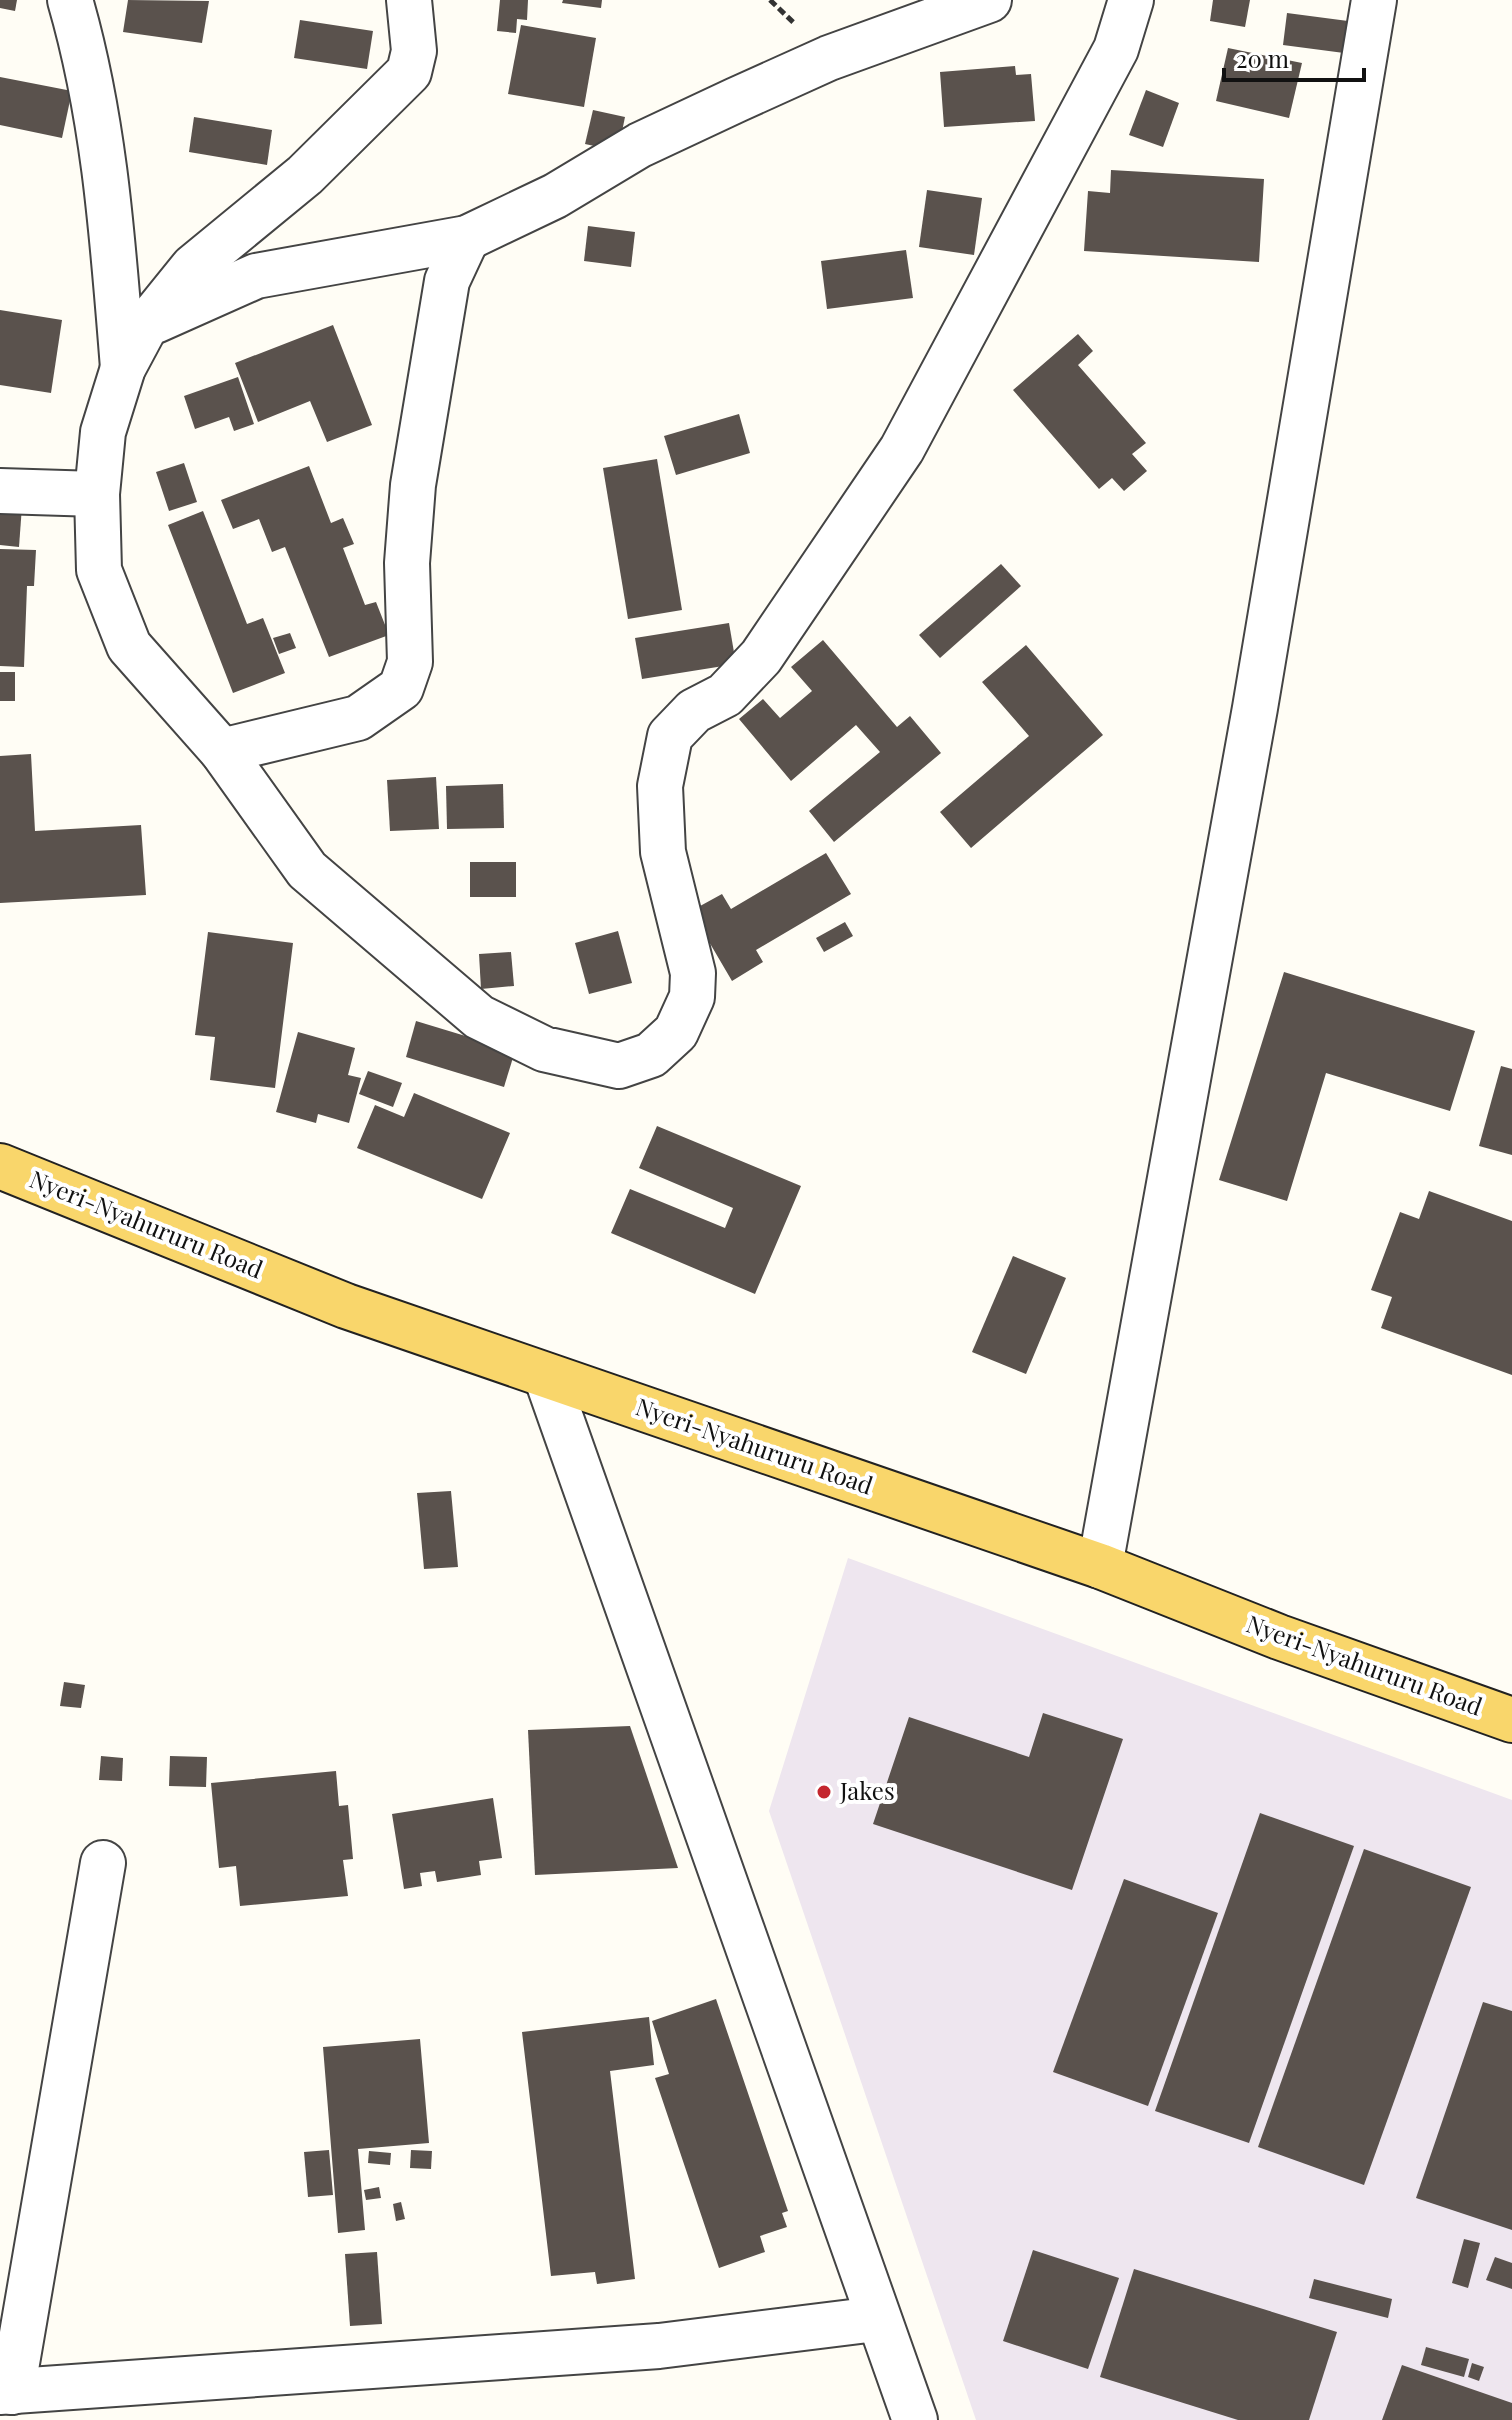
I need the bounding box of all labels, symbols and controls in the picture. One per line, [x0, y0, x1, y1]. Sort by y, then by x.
scale bar [1224, 32, 1364, 82]
text: 20 m [1236, 42, 1289, 74]
street label: Nyeri-Nyahururu Road [26, 1162, 268, 1285]
street label: Nyeri-Nyahururu Road [632, 1390, 877, 1501]
street label: Nyeri-Nyahururu Road [1242, 1607, 1487, 1722]
place label: Jakes [839, 1774, 895, 1806]
marker: Jakes [815, 1783, 833, 1801]

